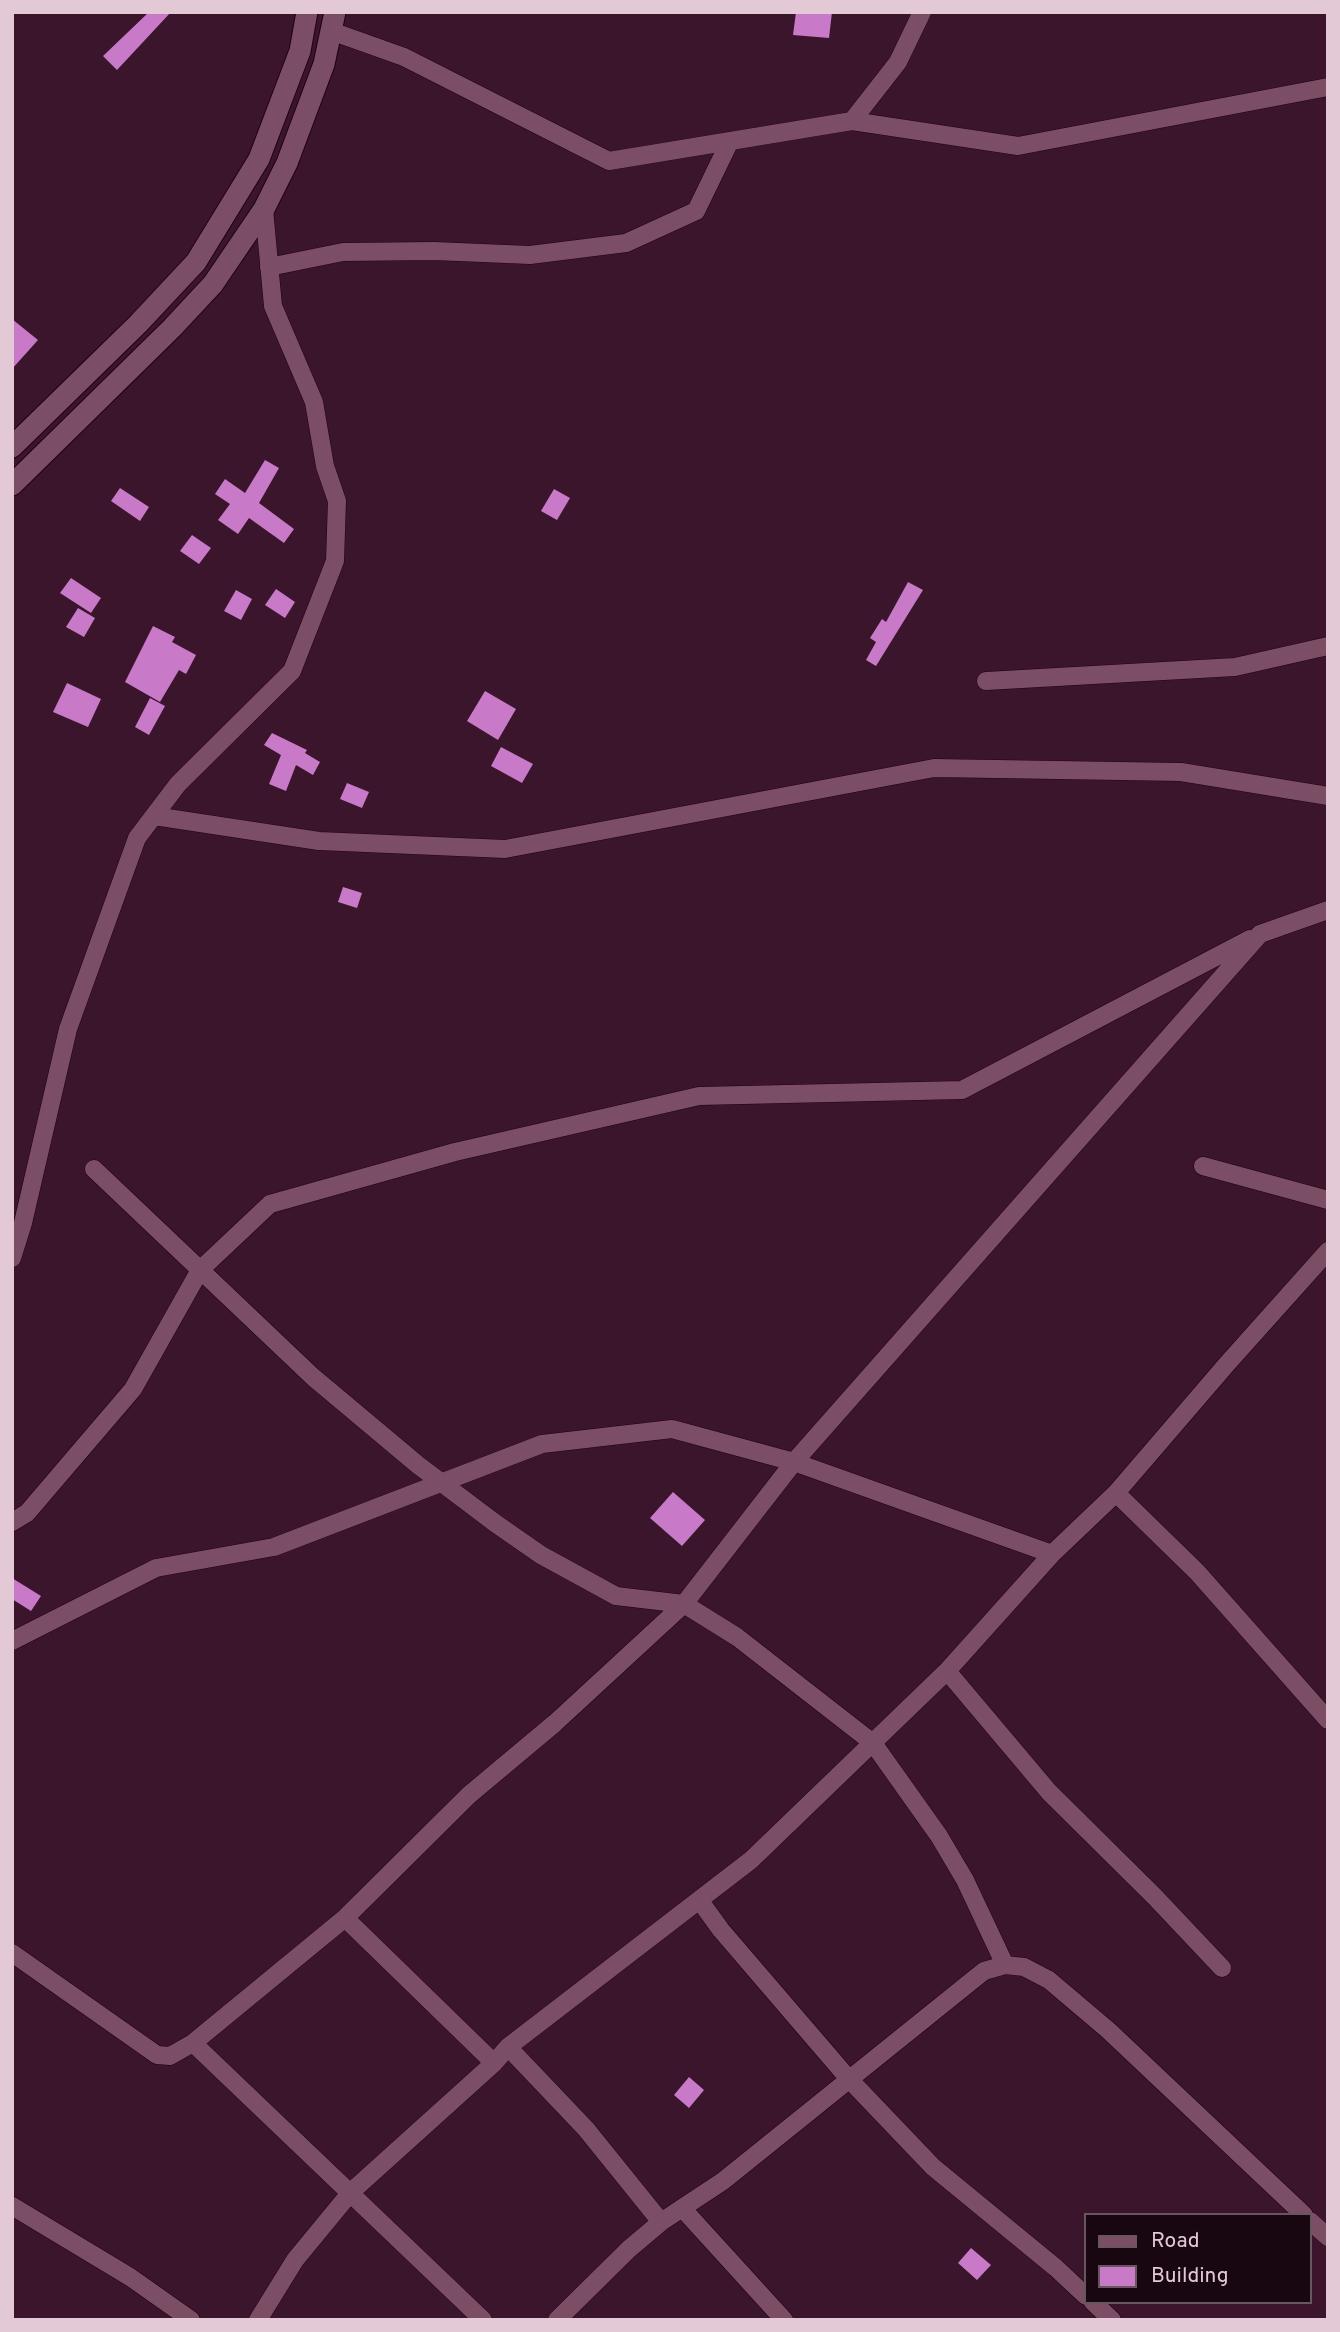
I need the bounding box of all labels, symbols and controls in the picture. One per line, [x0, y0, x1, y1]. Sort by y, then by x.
legend [1084, 2213, 1312, 2304]
text: Road [1151, 2228, 1200, 2255]
text: Building [1151, 2263, 1229, 2290]

